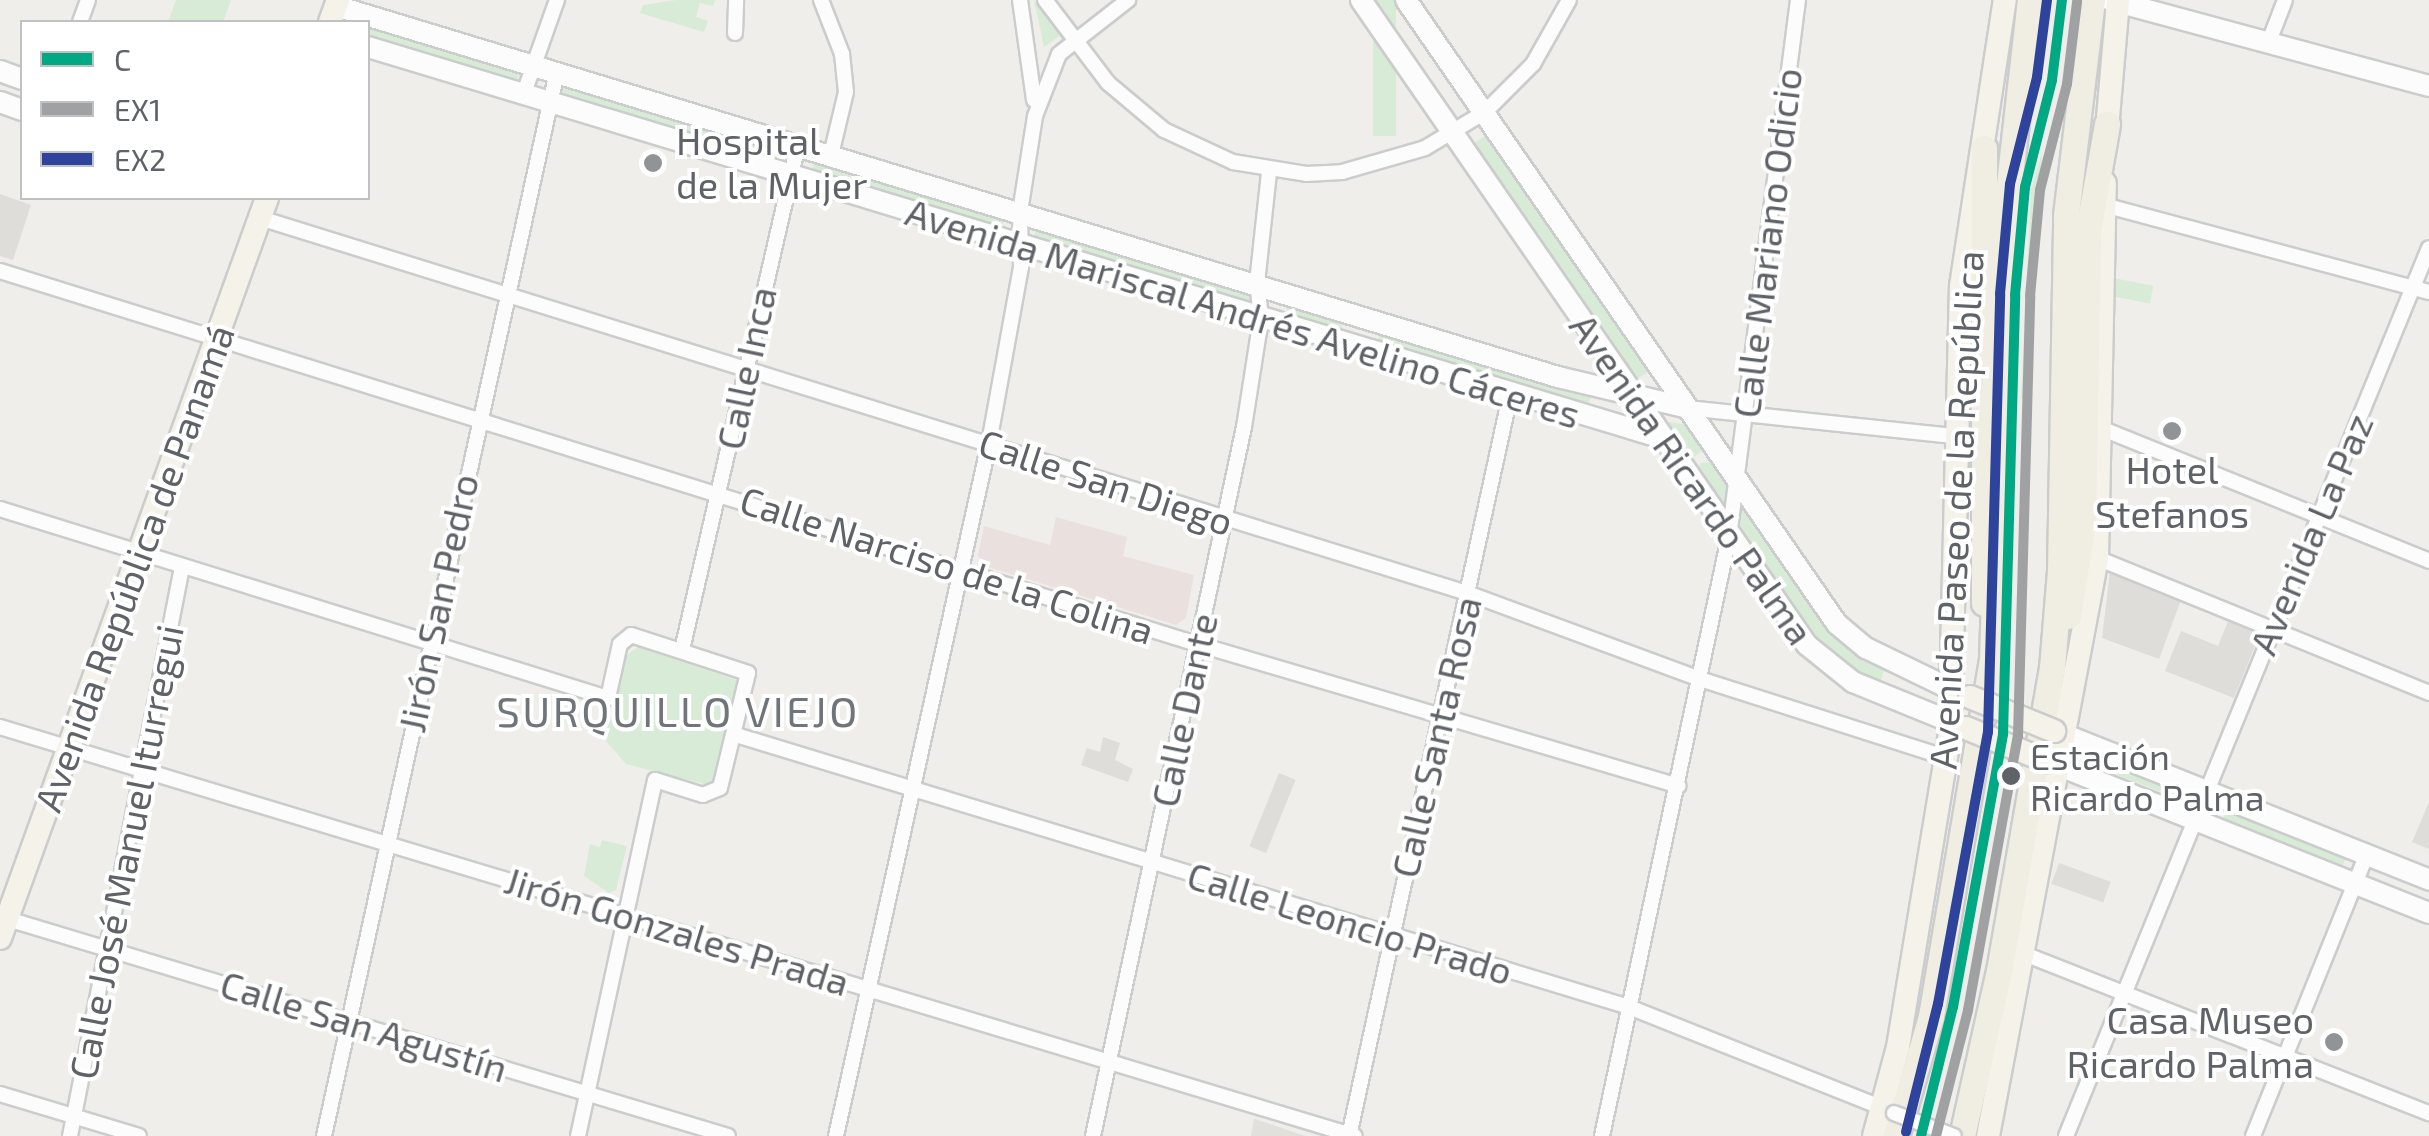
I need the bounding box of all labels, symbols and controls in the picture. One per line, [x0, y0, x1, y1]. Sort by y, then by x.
legend [20, 20, 370, 200]
text: C [114, 41, 131, 77]
street label: Calle Mariano Odicio [1723, 66, 1811, 420]
text: EX1 [114, 91, 161, 127]
place label: Hospital de la Mujer [676, 118, 867, 208]
text: EX2 [114, 141, 166, 177]
marker: Hospital de la Mujer [640, 150, 666, 176]
street label: Avenida Mariscal Andrés Avelino Cáceres [899, 188, 1587, 438]
street label: Avenida Paseo de la República [1920, 250, 1992, 770]
street label: Calle Inca [706, 282, 786, 454]
street label: Avenida Ricardo Palma [1560, 305, 1824, 653]
street label: Avenida República de Panamá [25, 319, 243, 817]
street label: Avenida La Paz [2240, 407, 2382, 661]
street label: Calle San Diego [973, 419, 1239, 545]
marker: Hotel Stefanos [2161, 420, 2183, 442]
place label: Hotel Stefanos [2095, 447, 2249, 536]
street label: Jirón San Pedro [388, 470, 488, 736]
street label: Calle Narciso de la Colina [735, 477, 1159, 653]
street label: Calle Santa Rosa [1381, 592, 1491, 882]
street label: Calle Dante [1141, 609, 1227, 811]
street label: Calle José Manuel Iturregui [59, 620, 193, 1084]
district label: SURQUILLO VIEJO [496, 685, 860, 735]
place label: Estación Ricardo Palma [2030, 733, 2265, 818]
marker: Estación Ricardo Palma [2001, 766, 2021, 786]
street label: Calle Leoncio Prado [1182, 852, 1518, 994]
street label: Jirón Gonzales Prada [499, 857, 855, 1005]
street label: Calle San Agustín [215, 961, 513, 1091]
place label: Casa Museo Ricardo Palma [2066, 997, 2314, 1086]
marker: Casa Museo Ricardo Palma [2323, 1031, 2345, 1053]

